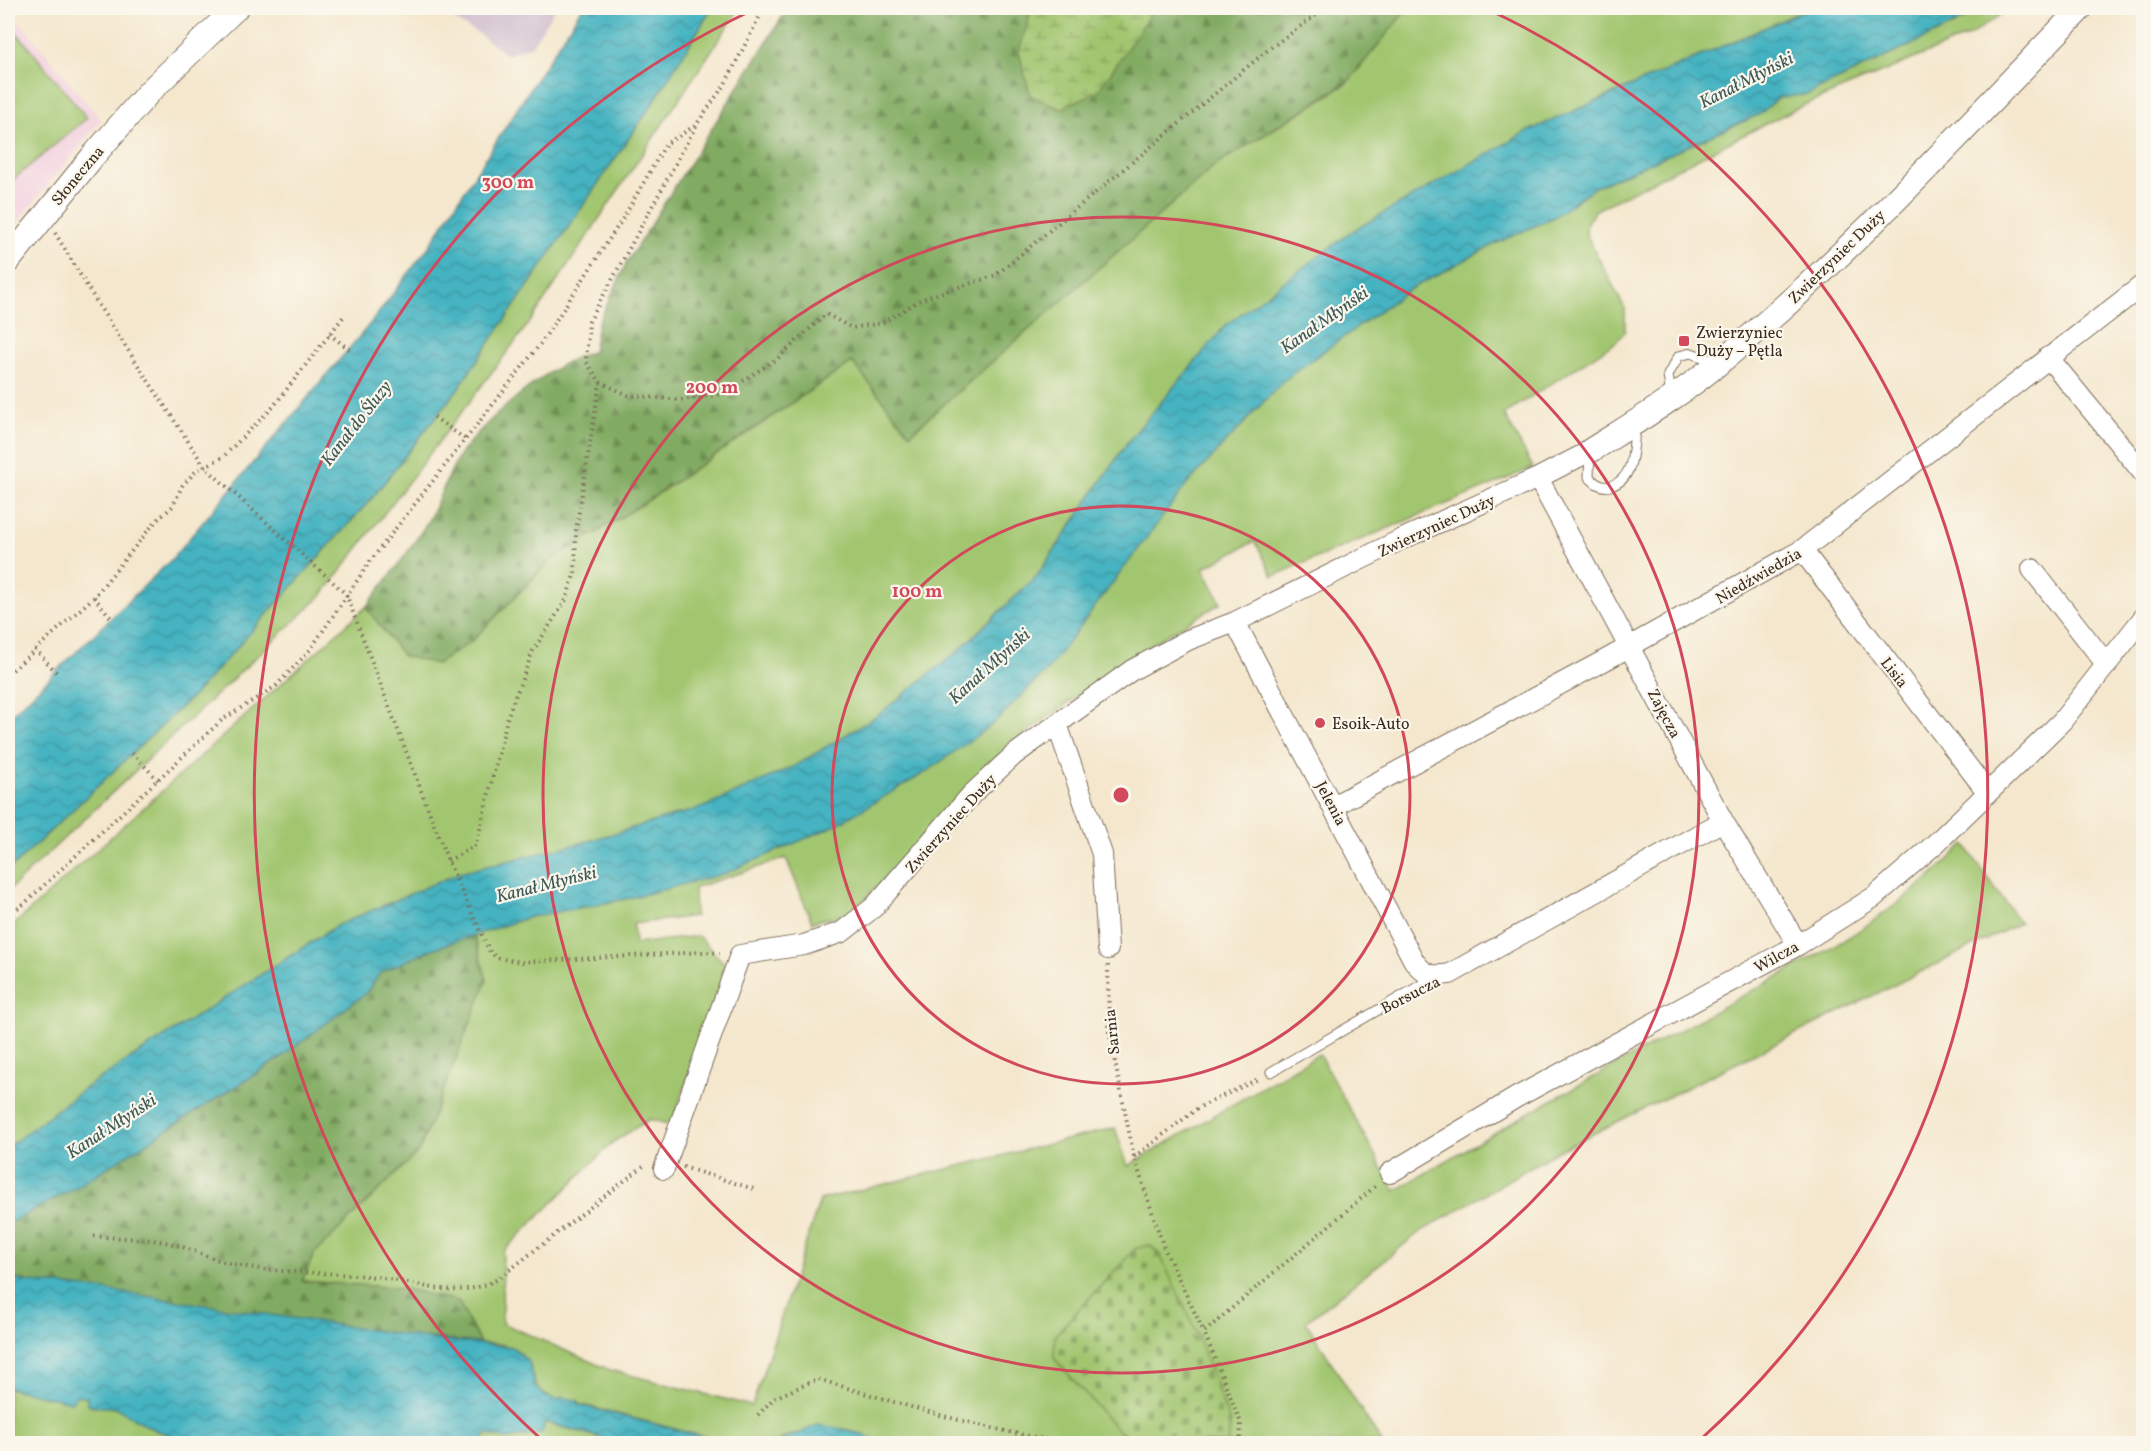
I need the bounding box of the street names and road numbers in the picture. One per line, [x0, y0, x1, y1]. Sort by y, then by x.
street label: Słoneczna [47, 142, 110, 211]
street label: Zwierzyniec Duży [1784, 205, 1891, 310]
street label: Zwierzyniec Duży [1375, 490, 1499, 564]
street label: Niedźwiedzia [1712, 543, 1806, 610]
street label: Lisia [1874, 653, 1912, 693]
street label: Zajęcza [1641, 685, 1685, 743]
street label: Zwierzyniec Duży [901, 769, 1002, 879]
street label: Jelenia [1309, 778, 1351, 830]
street label: Wilcza [1751, 936, 1803, 979]
street label: Borsucza [1377, 971, 1445, 1020]
street label: Sarnia [1100, 1008, 1126, 1056]

